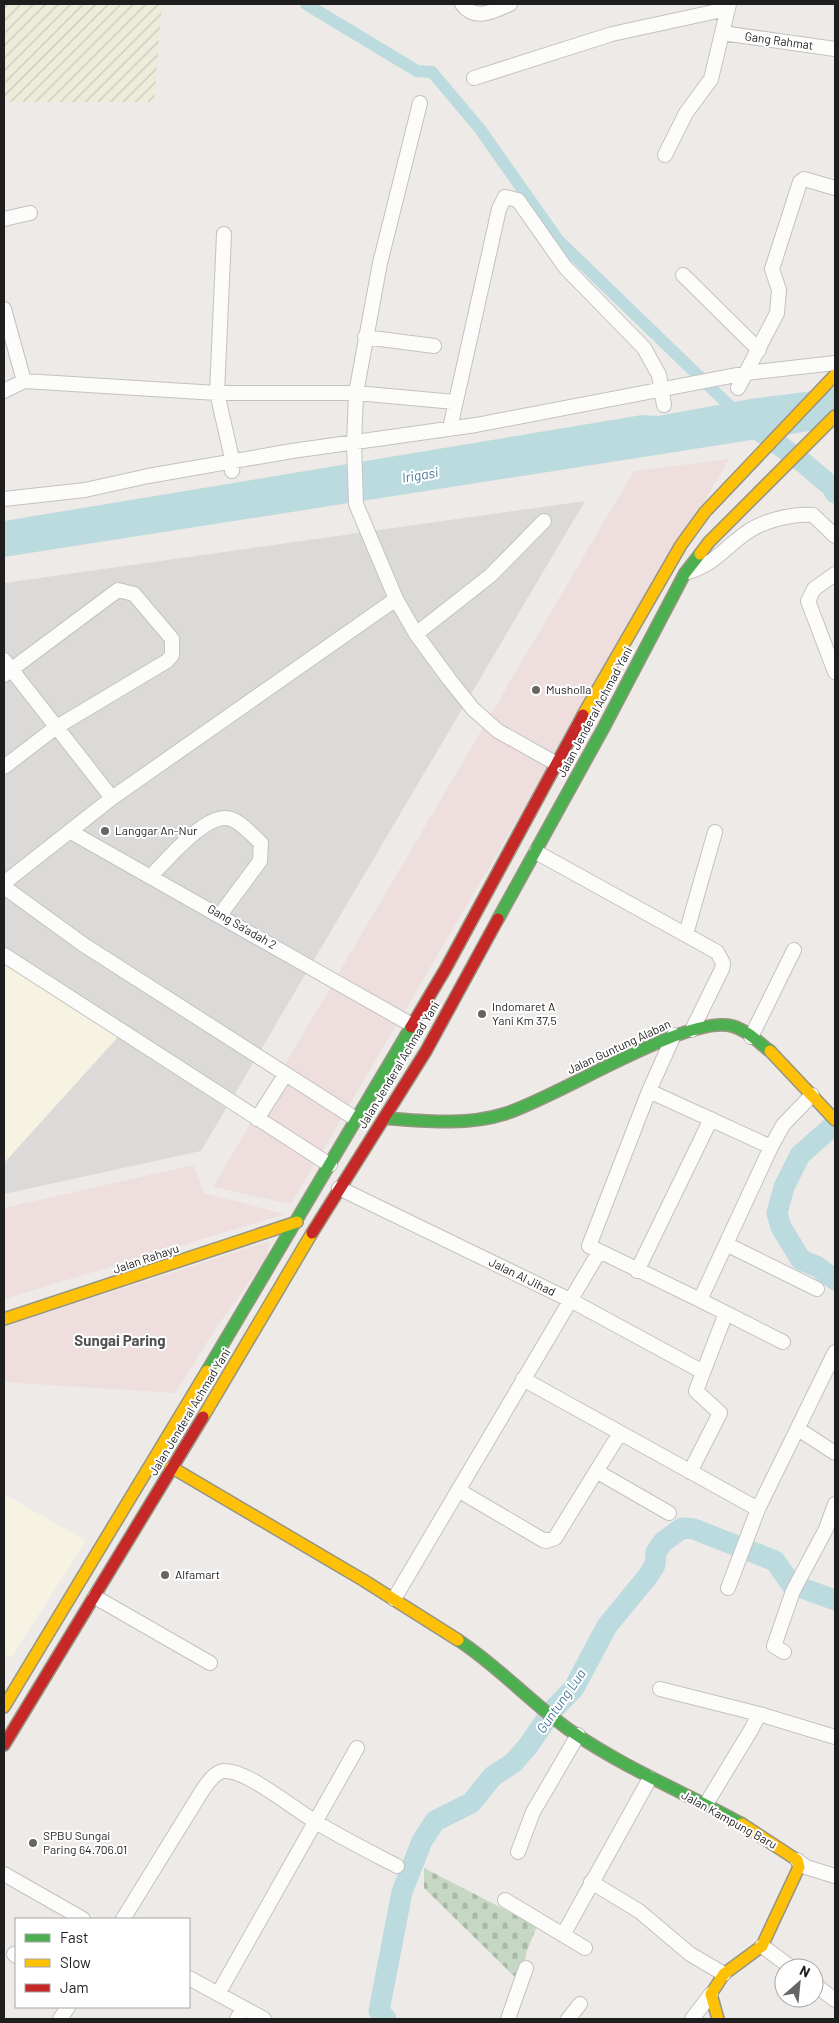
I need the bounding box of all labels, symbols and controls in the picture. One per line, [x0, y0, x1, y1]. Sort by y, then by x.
street label: Gang Rahmat [744, 28, 814, 52]
water label: Irigasi [401, 463, 440, 486]
street label: Jalan Jenderal Achmad Yani [554, 644, 635, 779]
place label: Musholla [546, 682, 591, 696]
marker: Musholla [530, 684, 542, 696]
place label: Langgar An-Nur [115, 823, 198, 837]
marker: Langgar An-Nur [99, 825, 111, 837]
street label: Gang Sa'adah 2 [206, 901, 279, 951]
street label: Jalan Jenderal Achmad Yani [355, 998, 442, 1131]
place label: Indomaret A Yani Km 37,5 [492, 999, 557, 1027]
marker: Indomaret A Yani Km 37,5 [476, 1008, 488, 1020]
street label: Jalan Guntung Alaban [565, 1016, 673, 1076]
street label: Jalan Rahayu [111, 1240, 180, 1276]
street label: Jalan Al Jihad [487, 1254, 558, 1298]
district label: Sungai Paring [74, 1331, 166, 1349]
street label: Jalan Jenderal Achmad Yani [146, 1345, 233, 1478]
place label: Alfamart [175, 1567, 220, 1581]
marker: Alfamart [159, 1569, 171, 1581]
water label: Guntung Lua [532, 1665, 589, 1736]
street label: Jalan Kampung Baru [679, 1787, 780, 1851]
place label: SPBU Sungai Paring 64.706.01 [43, 1828, 127, 1856]
marker: SPBU Sungai Paring 64.706.01 [27, 1837, 39, 1849]
legend [15, 1918, 190, 2008]
text: Fast [60, 1928, 88, 1946]
text: Slow [60, 1953, 91, 1971]
north arrow [774, 1958, 824, 2008]
text: N [797, 1961, 813, 1981]
text: Jam [60, 1978, 89, 1996]

